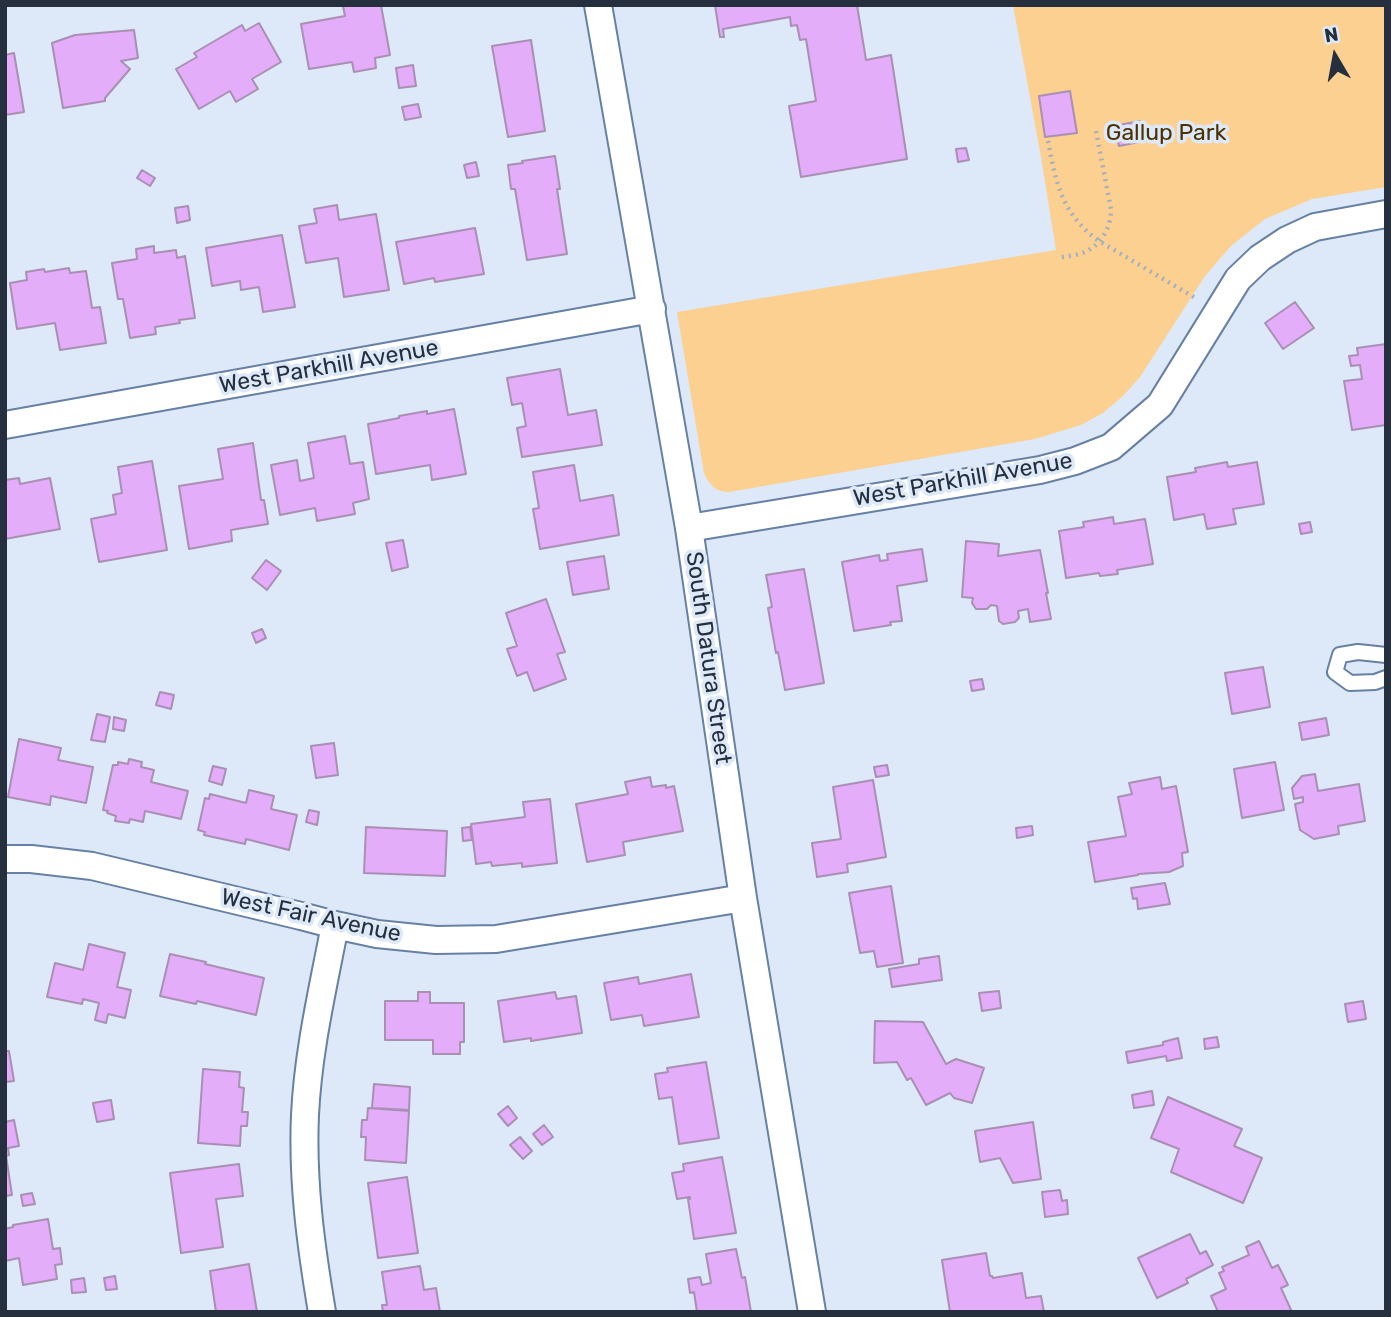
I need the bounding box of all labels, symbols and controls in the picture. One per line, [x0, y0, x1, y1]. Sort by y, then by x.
north arrow [1300, 21, 1370, 91]
text: N [1323, 22, 1340, 47]
park label: Gallup Park [1106, 119, 1226, 147]
street label: West Parkhill Avenue [217, 334, 441, 400]
street label: West Parkhill Avenue [851, 447, 1075, 513]
street label: South Datura Street [679, 550, 737, 766]
street label: West Fair Avenue [219, 883, 403, 949]

